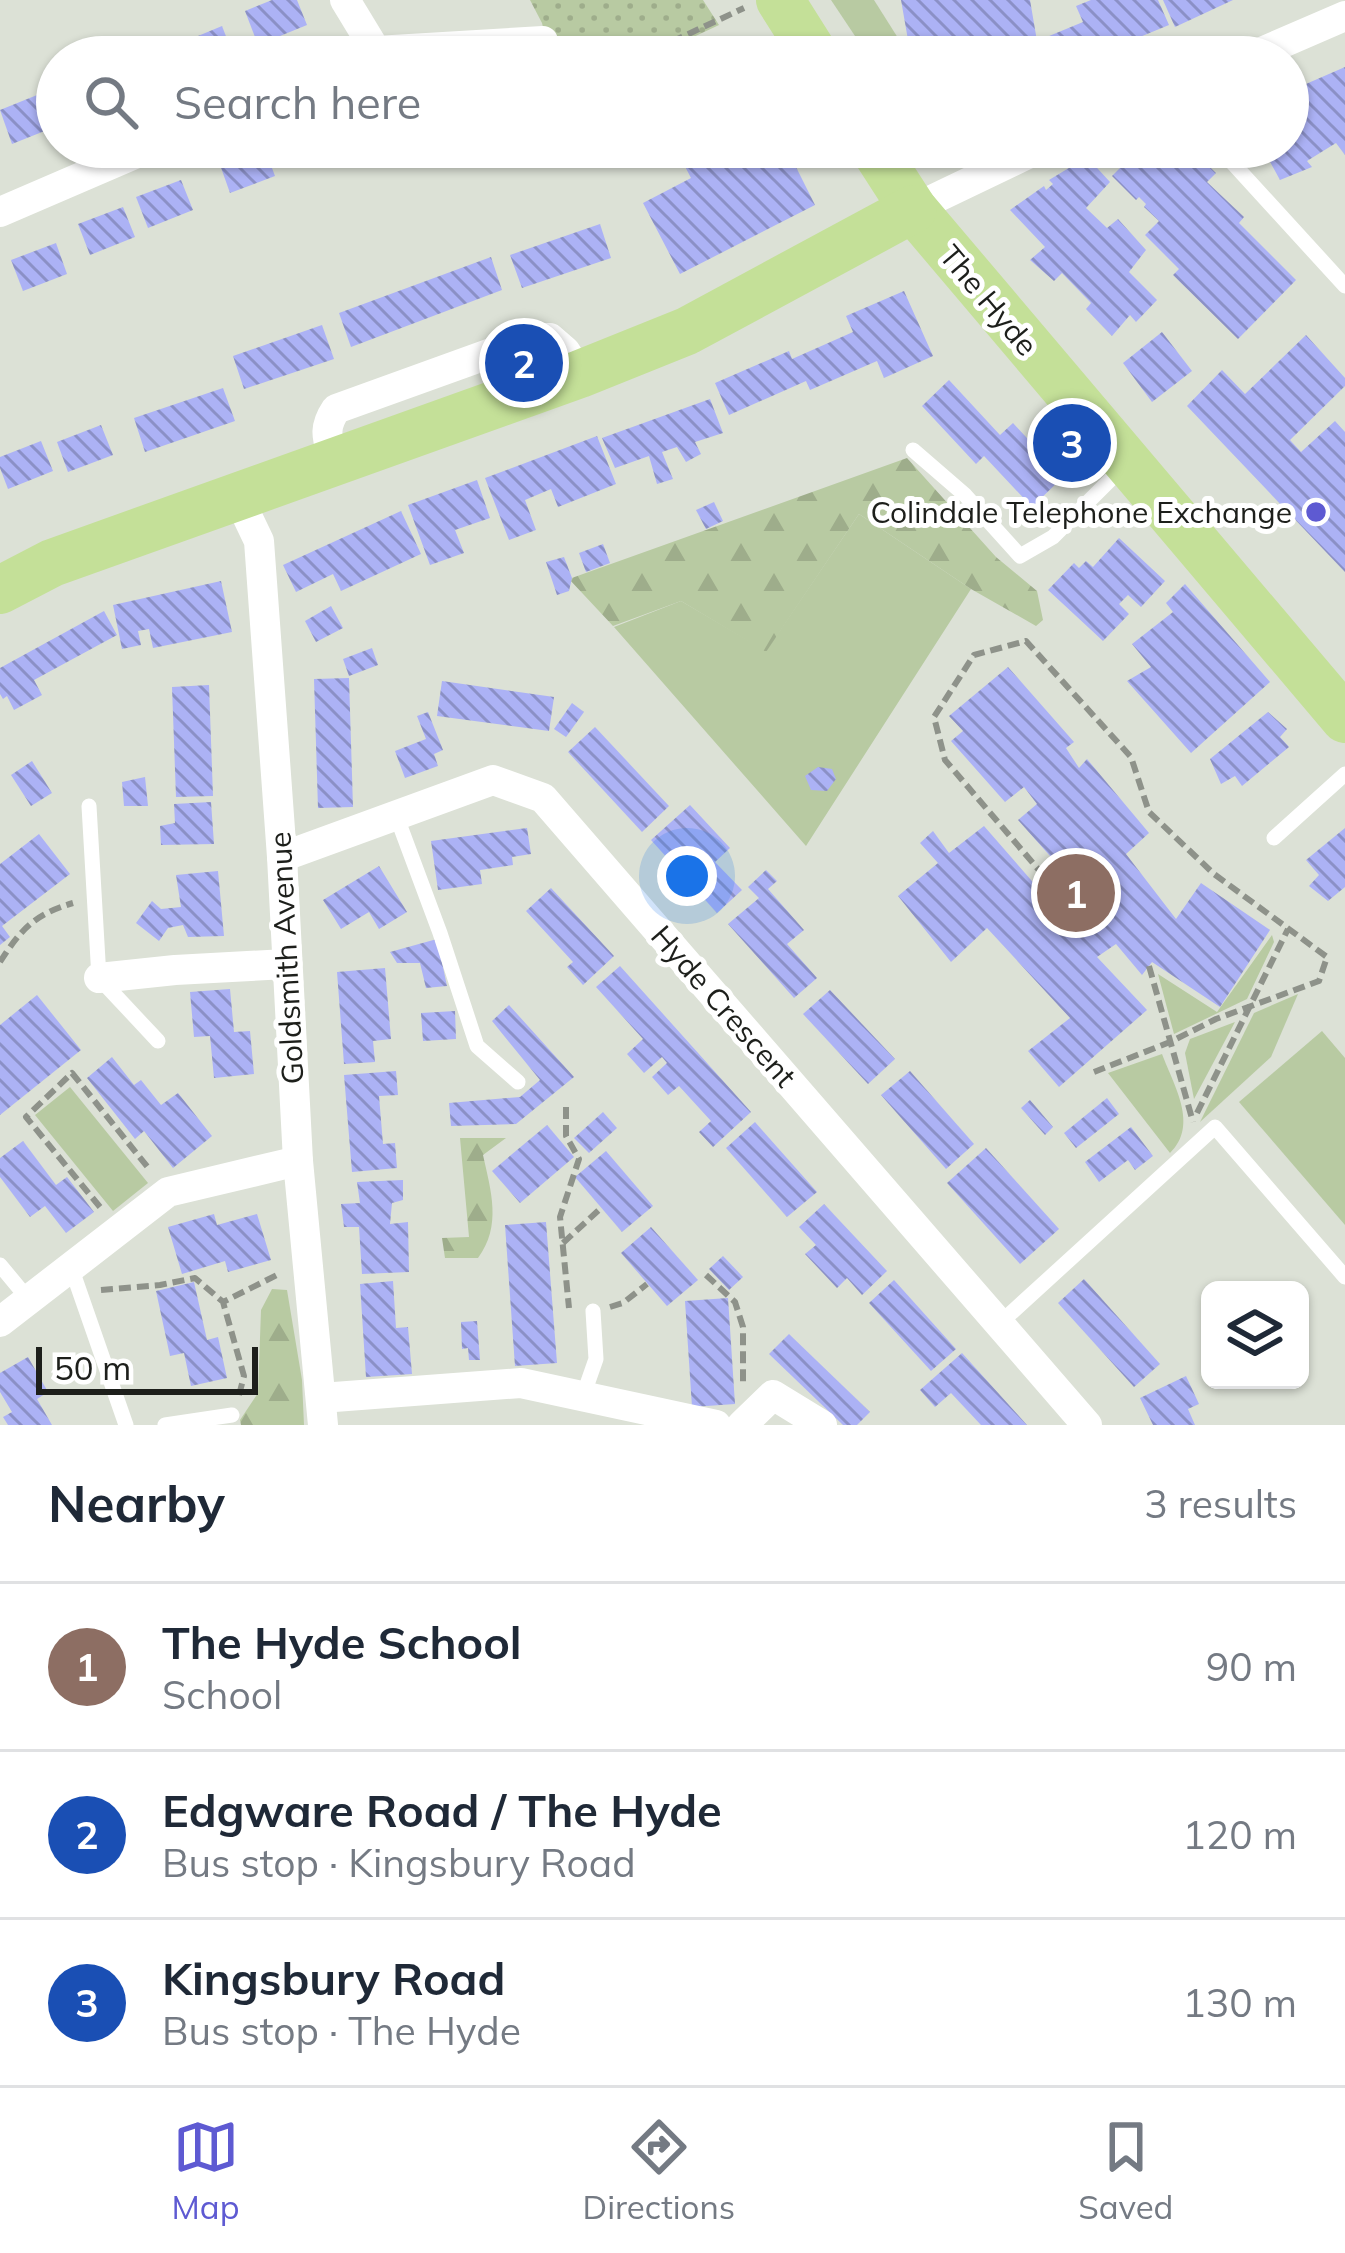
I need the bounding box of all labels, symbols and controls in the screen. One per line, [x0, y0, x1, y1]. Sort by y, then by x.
search box [36, 36, 1309, 168]
icon: search [78, 69, 144, 135]
text: Search here [174, 74, 421, 130]
street label: The Hyde [932, 237, 1046, 363]
pin: 2 [485, 318, 563, 408]
pin: 3 [1033, 398, 1111, 488]
place label: Colindale Telephone Exchange [870, 493, 1292, 531]
marker: Colindale Telephone Exchange [1303, 499, 1329, 525]
street label: Goldsmith Avenue [260, 831, 312, 1085]
your location [657, 846, 717, 906]
pin: 1 [1037, 848, 1115, 938]
street label: Hyde Crescent [643, 917, 805, 1095]
map controls [1201, 1281, 1309, 1389]
button: layers [1201, 1281, 1309, 1389]
scale bar [36, 1341, 258, 1394]
text: 50 m [54, 1347, 131, 1388]
text: Nearby [48, 1471, 225, 1535]
text: 3 results [1144, 1479, 1297, 1528]
text: The Hyde School [162, 1614, 522, 1670]
text: 1 [75, 1642, 99, 1691]
text: 90 m [1206, 1642, 1297, 1691]
text: School [162, 1670, 282, 1719]
text: Edgware Road / The Hyde [162, 1782, 722, 1838]
text: 2 [75, 1810, 99, 1859]
text: 120 m [1182, 1810, 1297, 1859]
text: Bus stop · Kingsbury Road [162, 1838, 636, 1887]
text: Kingsbury Road [162, 1950, 505, 2006]
text: 3 [75, 1978, 99, 2027]
text: 130 m [1182, 1978, 1297, 2027]
text: Bus stop · The Hyde [162, 2006, 521, 2055]
tab: Map [172, 2114, 239, 2227]
tab: Directions [583, 2114, 735, 2227]
tab: Saved [1078, 2114, 1173, 2227]

